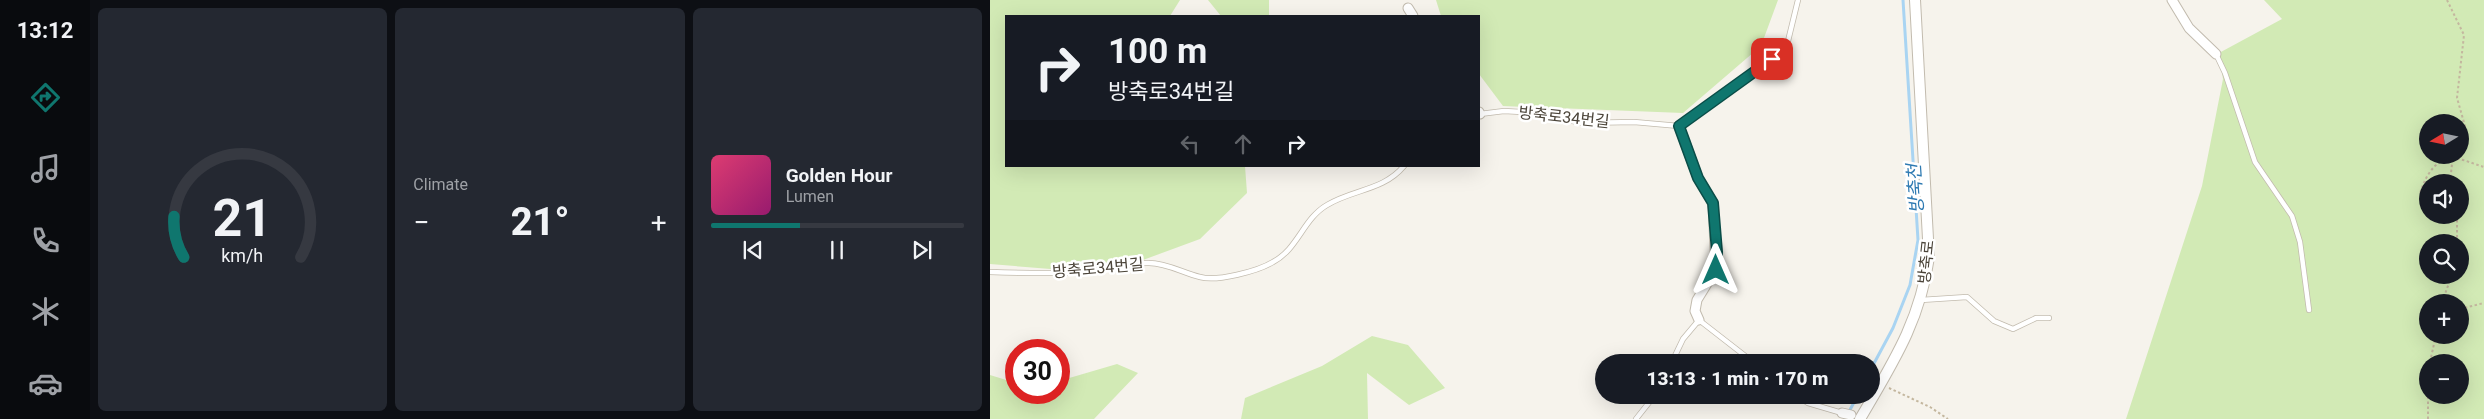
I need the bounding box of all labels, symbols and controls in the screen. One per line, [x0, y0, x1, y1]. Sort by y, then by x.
text: 13:12 [17, 18, 73, 43]
text: 100 m [1108, 31, 1207, 72]
icon: right [1025, 35, 1090, 100]
pin [1751, 38, 1793, 80]
icon: arrive [1758, 45, 1786, 73]
text: 방축로34번길 [1108, 79, 1234, 104]
icon: directions [28, 80, 63, 115]
street label: 방축로34번길 [1517, 103, 1611, 131]
north arrow [2419, 114, 2469, 164]
map controls [2419, 114, 2469, 404]
icon: left [1176, 130, 1204, 158]
icon: ahead [1229, 130, 1257, 158]
icon: right [1282, 130, 1310, 158]
icon: music [28, 151, 63, 186]
water label: 방축천 [1903, 161, 1927, 215]
text: Golden Hour [786, 164, 892, 187]
button: sound [2419, 174, 2469, 224]
text: Climate [413, 175, 468, 194]
text: Lumen [786, 187, 834, 206]
text: 21 [213, 188, 272, 249]
text: 21° [511, 200, 569, 244]
text: − [413, 206, 429, 239]
text: + [651, 206, 667, 239]
icon: phone [28, 223, 63, 258]
button: search [2419, 234, 2469, 284]
icon: previous [739, 236, 767, 264]
icon: pause [823, 236, 851, 264]
icon: next [908, 236, 936, 264]
street label: 방축로 [1914, 239, 1938, 285]
position arrow [1689, 243, 1741, 295]
text: km/h [222, 245, 264, 266]
street label: 방축로34번길 [1052, 255, 1144, 281]
icon: climate [28, 294, 63, 329]
button: + [2419, 294, 2469, 344]
speed limit sign: 30 [1005, 339, 1070, 404]
button: − [2419, 354, 2469, 404]
icon: car [28, 366, 63, 401]
text: 13:13 · 1 min · 170 m [1646, 367, 1829, 390]

